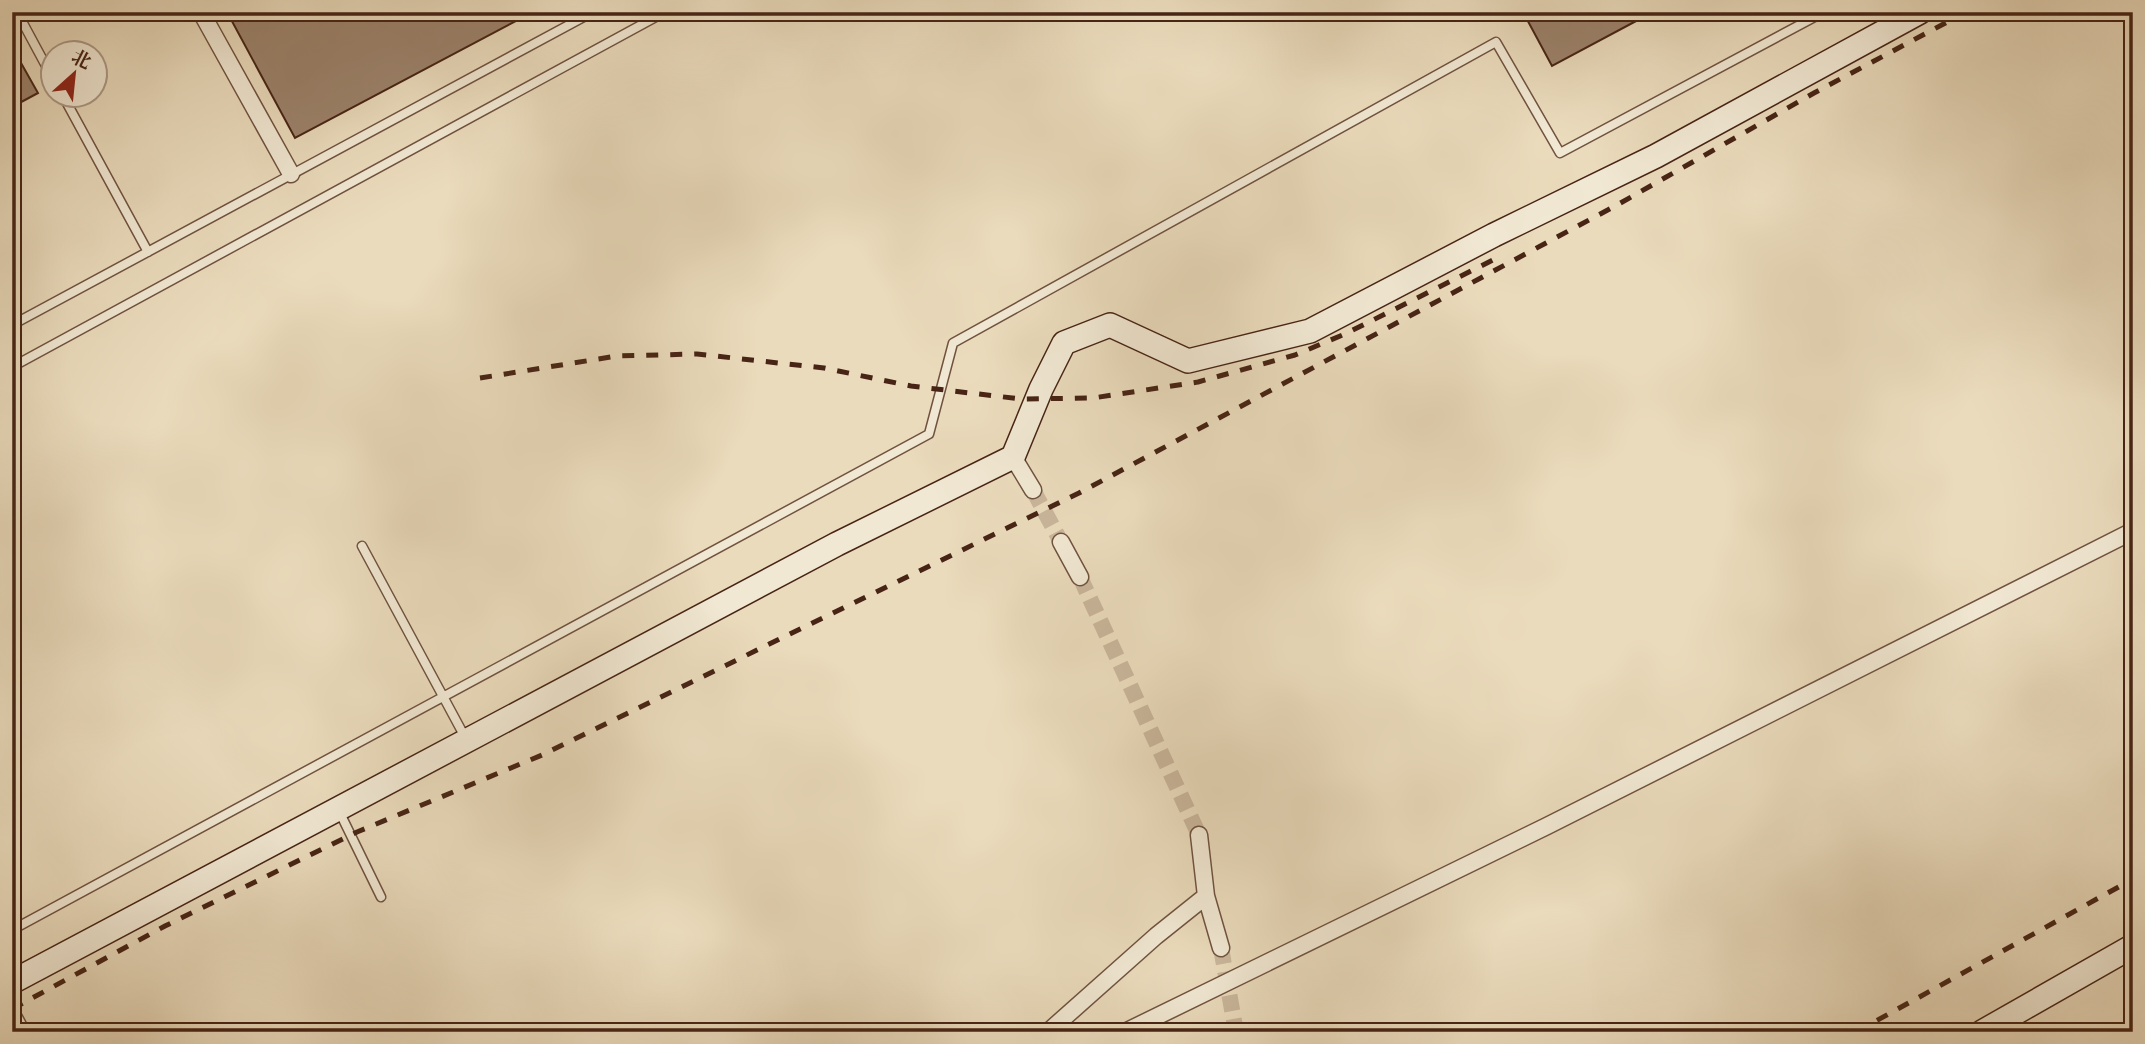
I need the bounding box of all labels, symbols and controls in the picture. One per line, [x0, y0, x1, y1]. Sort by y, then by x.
north arrow [38, 38, 108, 108]
text: 北 [68, 45, 95, 74]

